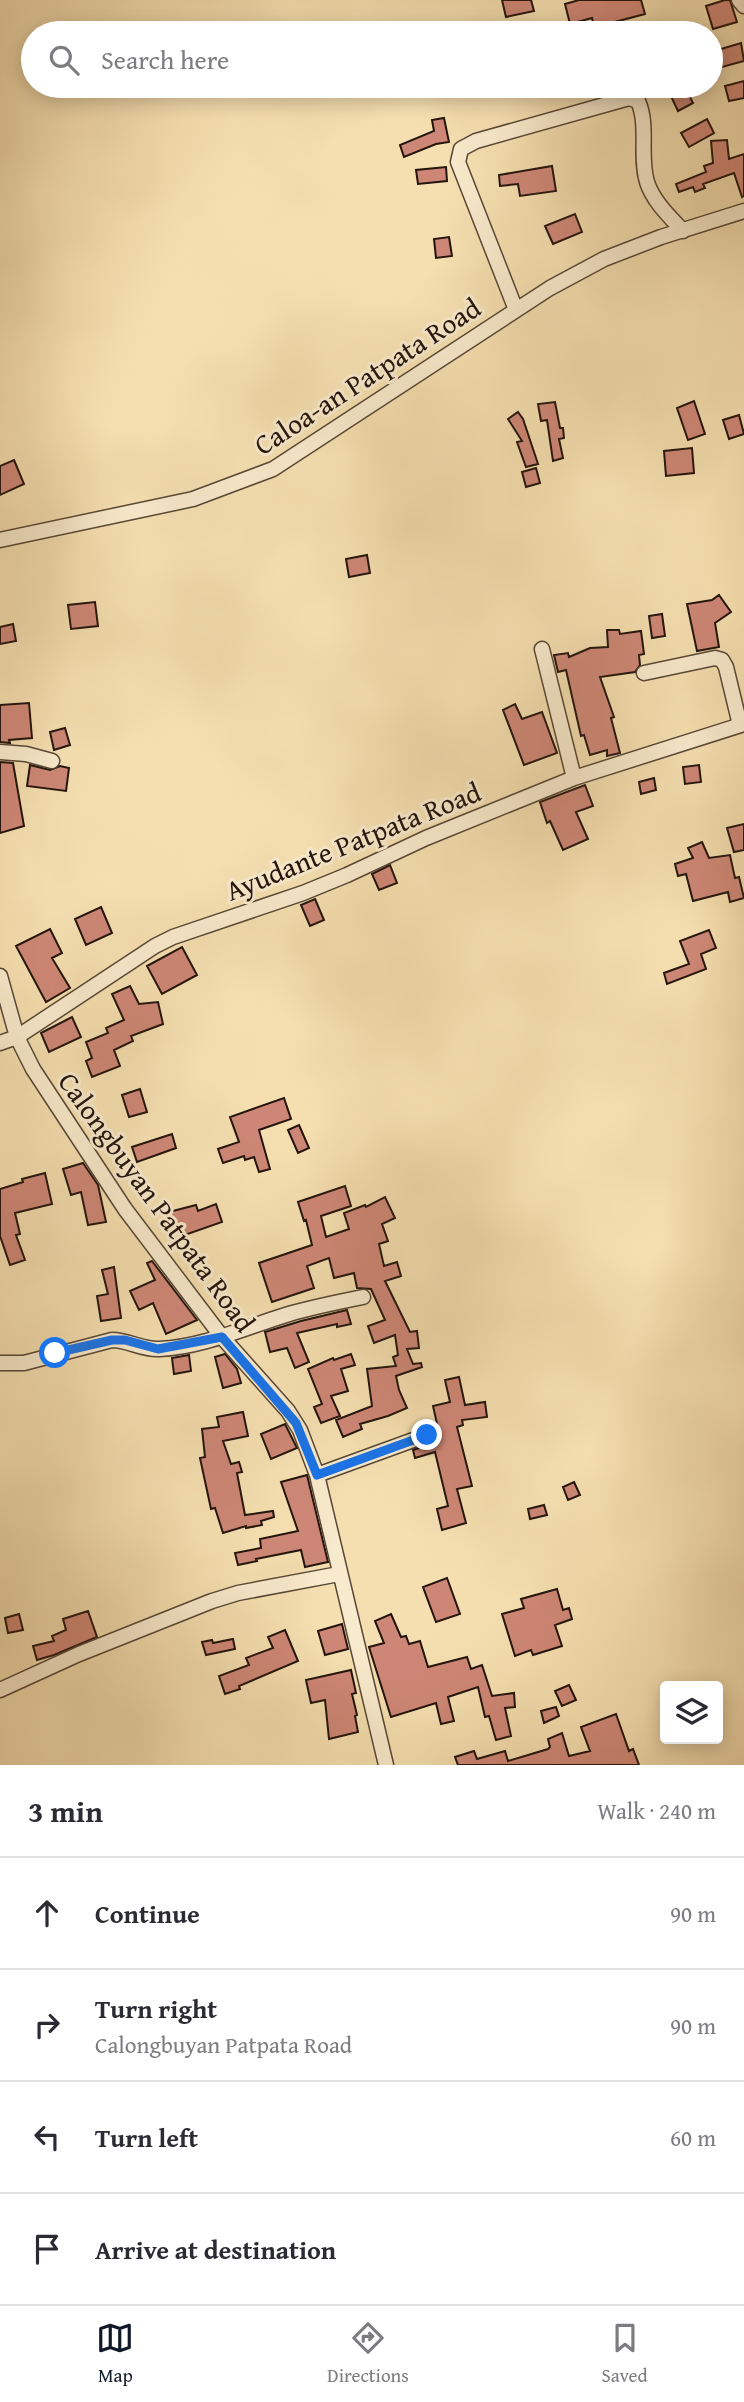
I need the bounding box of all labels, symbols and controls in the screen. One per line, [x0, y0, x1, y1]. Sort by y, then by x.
search box [21, 21, 723, 98]
text: Search here [101, 40, 229, 79]
icon: search [45, 41, 83, 79]
street label: Caloa-an Patpata Road [245, 287, 488, 464]
street label: Ayudante Patpata Road [219, 771, 487, 911]
street label: Calongbuyan Patpata Road [49, 1063, 266, 1340]
route start [39, 1337, 70, 1368]
route end [411, 1419, 442, 1450]
map controls [660, 1681, 723, 1744]
button: layers [660, 1681, 723, 1744]
text: 3 min [28, 1789, 103, 1833]
text: Walk · 240 m [597, 1794, 716, 1827]
icon: ahead [28, 1894, 66, 1932]
text: Continue [95, 1894, 200, 1933]
text: 90 m [670, 1897, 716, 1930]
text: Turn right [95, 1989, 217, 2028]
icon: right [28, 2006, 66, 2044]
text: 90 m [670, 2009, 716, 2042]
text: Calongbuyan Patpata Road [95, 2028, 352, 2061]
icon: left [28, 2118, 66, 2156]
text: Turn left [95, 2118, 198, 2157]
text: 60 m [670, 2121, 716, 2154]
icon: arrive [28, 2230, 66, 2268]
text: Arrive at destination [95, 2230, 336, 2269]
tab: Map [96, 2319, 134, 2389]
tab: Directions [327, 2319, 409, 2389]
tab: Saved [602, 2319, 648, 2389]

